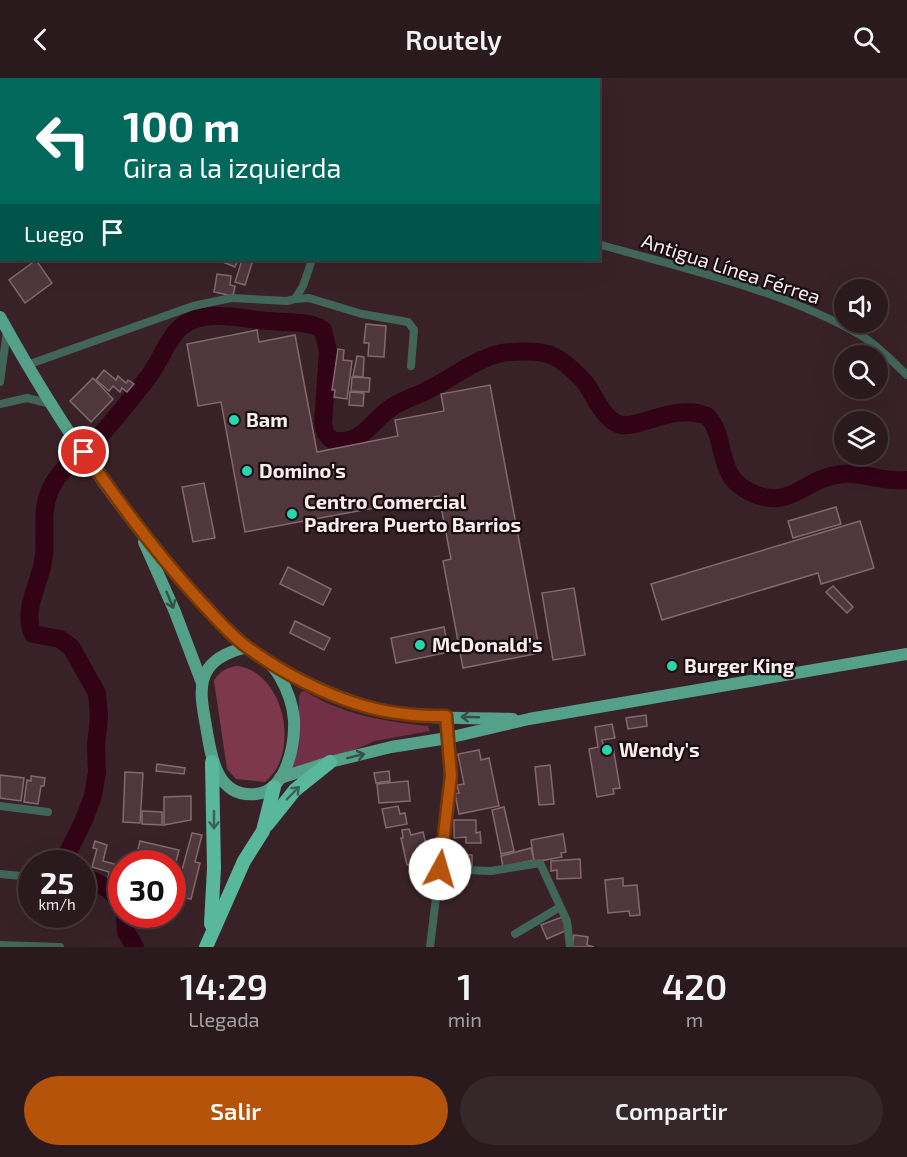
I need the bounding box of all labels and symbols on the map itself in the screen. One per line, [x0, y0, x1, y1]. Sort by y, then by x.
street label: Antigua Línea Férrea [639, 228, 824, 308]
place label: Bam [246, 407, 288, 431]
marker: Bam [227, 413, 241, 427]
pin [58, 426, 109, 477]
place label: Domino's [259, 458, 346, 482]
marker: Domino's [240, 464, 254, 478]
place label: Centro Comercial Padrera Puerto Barrios [304, 489, 521, 536]
marker: Centro Comercial Padrera Puerto Barrios [285, 507, 299, 521]
one-way arrow [165, 590, 176, 608]
place label: McDonald's [432, 632, 543, 656]
marker: McDonald's [413, 638, 427, 652]
place label: Burger King [684, 653, 795, 677]
marker: Burger King [665, 659, 679, 673]
one-way arrow [461, 712, 481, 723]
place label: Wendy's [619, 737, 700, 762]
marker: Wendy's [600, 743, 614, 757]
one-way arrow [346, 749, 365, 761]
one-way arrow [286, 786, 300, 801]
one-way arrow [208, 810, 220, 830]
position arrow [408, 837, 472, 901]
speed limit sign: 30 [108, 850, 186, 928]

